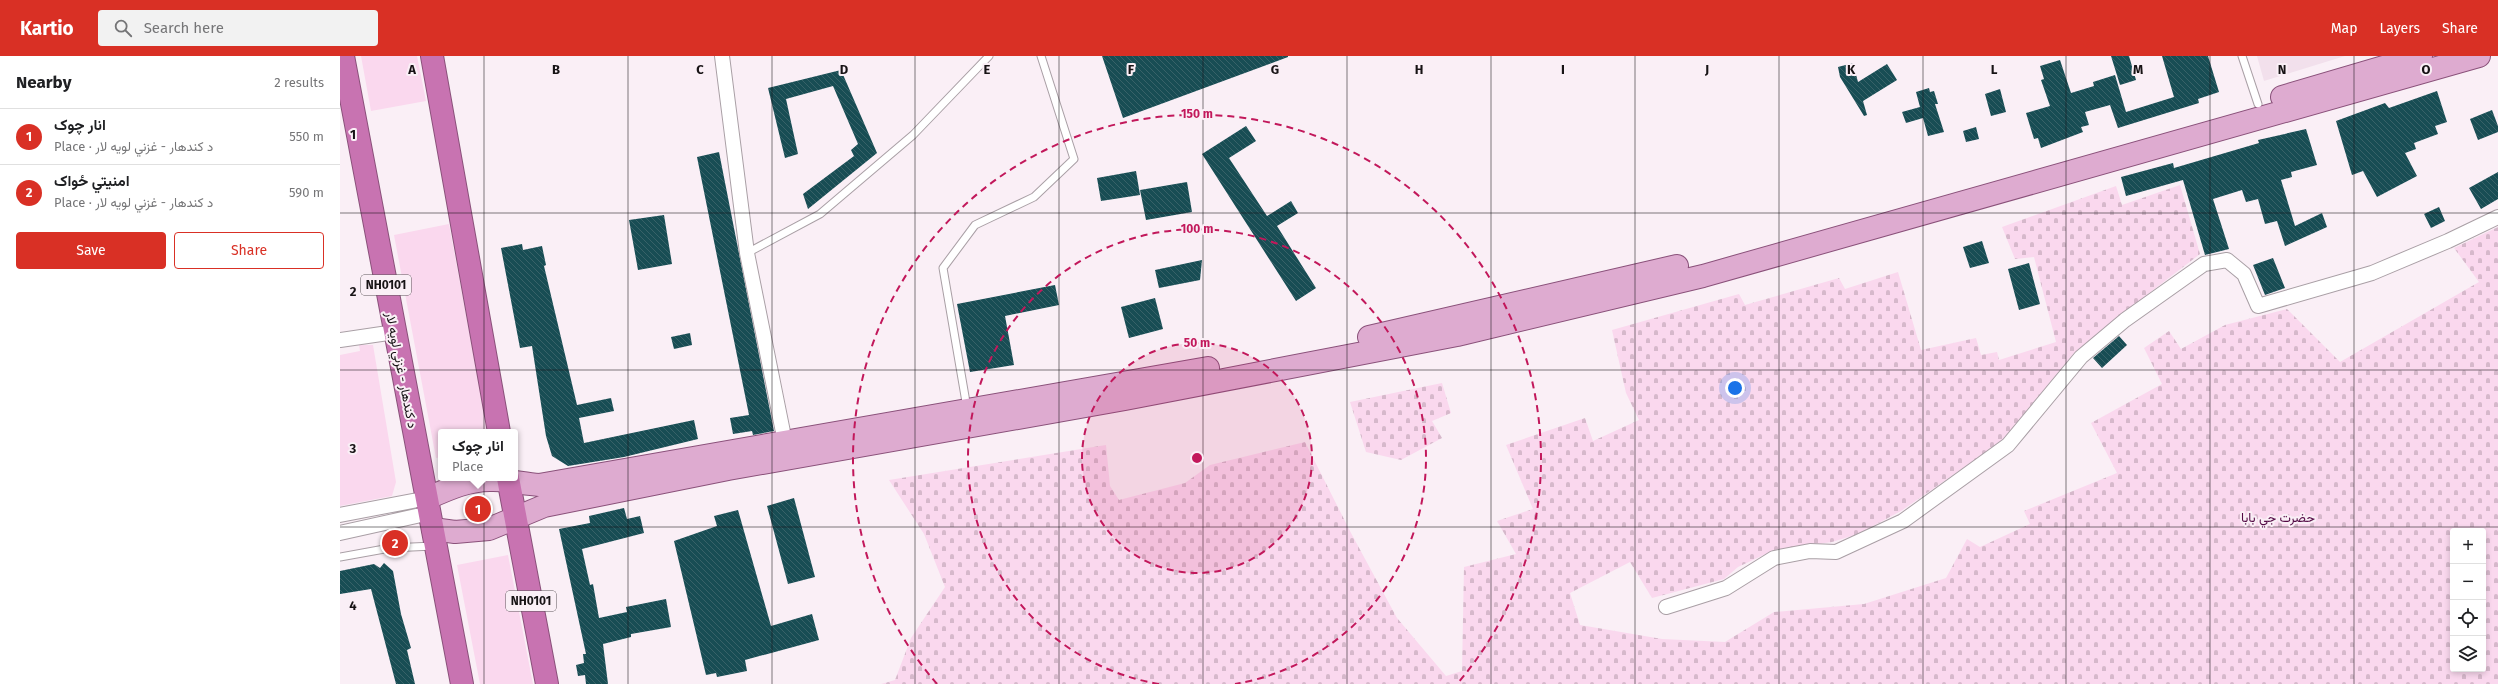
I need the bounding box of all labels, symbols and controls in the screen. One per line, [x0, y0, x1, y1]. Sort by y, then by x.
search box [98, 10, 378, 46]
text: Kartio [20, 17, 74, 40]
icon: search [112, 17, 134, 39]
text: Search here [144, 19, 224, 37]
text: Map [2331, 20, 2357, 37]
text: Layers [2379, 20, 2420, 37]
text: Share [2442, 20, 2478, 37]
text: A [407, 62, 416, 77]
text: B [552, 62, 560, 77]
text: C [696, 62, 704, 77]
text: D [840, 62, 849, 77]
text: E [984, 62, 991, 77]
text: F [1128, 62, 1135, 77]
text: G [1271, 62, 1279, 77]
text: H [1415, 62, 1423, 77]
text: I [1561, 62, 1565, 77]
text: J [1704, 62, 1709, 77]
text: K [1847, 62, 1856, 77]
text: L [1991, 62, 1998, 77]
text: M [2133, 62, 2143, 77]
text: N [2278, 62, 2286, 77]
text: O [2422, 62, 2431, 77]
text: Nearby [16, 72, 71, 93]
text: 2 results [274, 75, 324, 90]
text: 150 m [1181, 107, 1213, 121]
text: انار چوک [54, 116, 106, 134]
text: 1 [350, 127, 356, 142]
text: 1 [26, 129, 32, 144]
text: 550 m [289, 129, 324, 144]
text: Place · د کندهار - غزني لويه لار [54, 139, 213, 154]
text: امنيتي ځواک [54, 172, 130, 190]
text: 2 [26, 185, 32, 200]
text: 590 m [289, 185, 324, 200]
text: Place · د کندهار - غزني لويه لار [54, 195, 213, 210]
text: 100 m [1181, 222, 1213, 236]
button: Save [16, 232, 166, 269]
button: Share [174, 232, 324, 269]
road number: NH0101 [361, 275, 411, 295]
text: 2 [350, 284, 357, 299]
street label: د کندهار - غزني لويه لار [380, 310, 420, 430]
text: 50 m [1184, 336, 1210, 350]
your location [1725, 378, 1745, 398]
popup [438, 429, 518, 481]
text: انار چوک [452, 437, 504, 455]
text: 3 [349, 441, 357, 456]
centre of rings [1190, 451, 1204, 465]
text: Place [452, 459, 483, 474]
pin: 1 [465, 494, 491, 524]
park label: حضرت جي بابا [2241, 510, 2315, 528]
pin: 2 [382, 528, 408, 558]
map controls [2450, 528, 2486, 672]
button: + [2450, 528, 2486, 564]
button: − [2450, 564, 2486, 600]
road number: NH0101 [506, 591, 556, 611]
text: 4 [349, 598, 357, 613]
button: locate [2450, 600, 2486, 636]
button: layers [2450, 636, 2486, 672]

